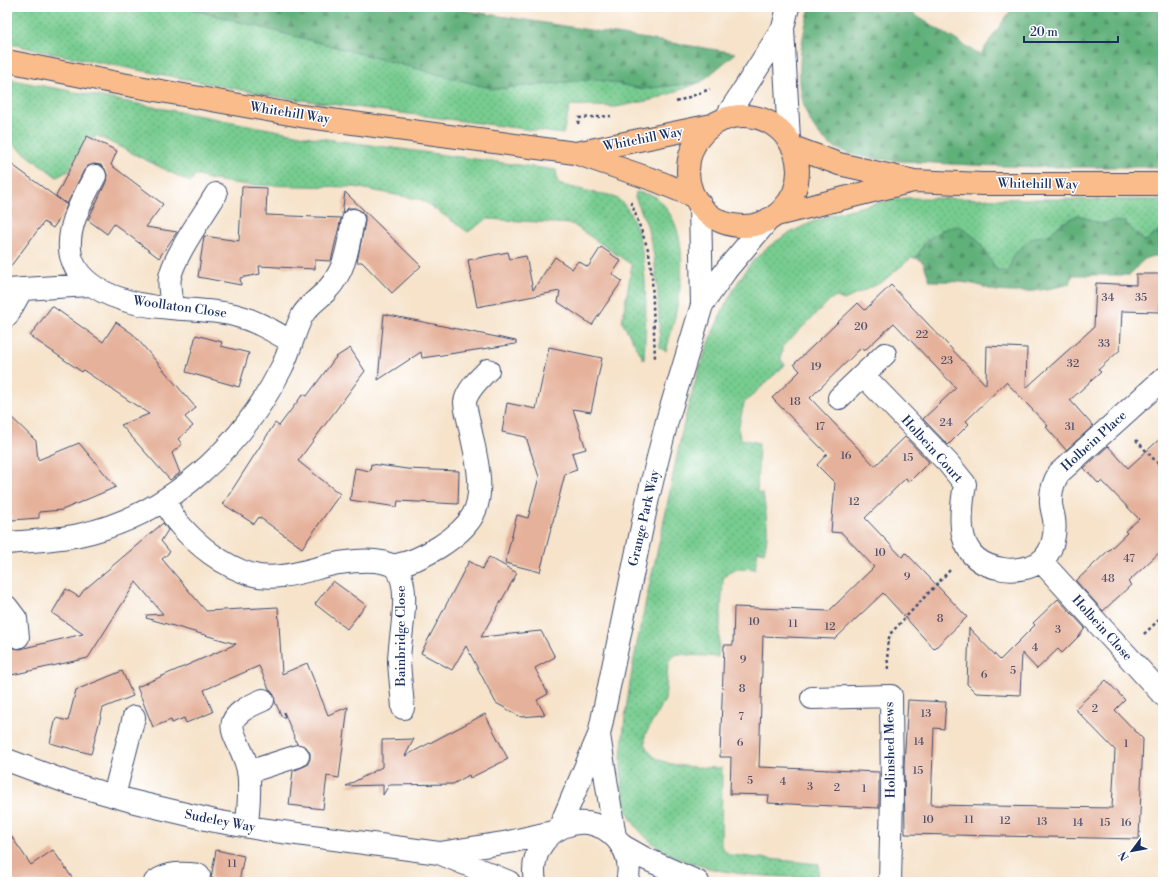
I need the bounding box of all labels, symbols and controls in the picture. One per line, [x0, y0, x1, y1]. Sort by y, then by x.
scale bar [1024, 18, 1118, 44]
text: 20 m [1030, 25, 1058, 40]
street label: Whitehill Way [248, 99, 332, 127]
street label: Whitehill Way [601, 123, 685, 155]
street label: Whitehill Way [996, 175, 1079, 193]
house number: 34 [1102, 291, 1115, 305]
house number: 35 [1135, 291, 1147, 305]
street label: Woollaton Close [131, 292, 228, 322]
house number: 20 [854, 320, 868, 334]
house number: 22 [916, 328, 928, 342]
house number: 33 [1098, 337, 1110, 351]
house number: 23 [941, 354, 953, 368]
house number: 32 [1067, 357, 1079, 371]
house number: 19 [810, 360, 822, 374]
house number: 18 [789, 395, 801, 409]
street label: Holbein Place [1058, 407, 1130, 475]
street label: Holbein Court [898, 412, 966, 486]
house number: 24 [940, 416, 953, 430]
house number: 17 [815, 420, 825, 434]
house number: 31 [1065, 420, 1076, 434]
house number: 16 [840, 449, 852, 463]
house number: 15 [903, 451, 913, 465]
street label: Grange Park Way [625, 467, 663, 568]
house number: 12 [848, 495, 860, 509]
house number: 10 [874, 546, 886, 560]
house number: 47 [1123, 552, 1135, 566]
house number: 9 [904, 570, 911, 584]
house number: 48 [1101, 572, 1115, 586]
street label: Bainbridge Close [393, 585, 409, 687]
street label: Holbein Close [1068, 592, 1136, 664]
house number: 8 [937, 612, 944, 626]
house number: 10 [748, 615, 760, 629]
house number: 11 [788, 617, 798, 631]
house number: 12 [824, 620, 836, 634]
house number: 3 [1055, 623, 1061, 637]
house number: 4 [1032, 641, 1039, 655]
house number: 9 [740, 653, 747, 667]
house number: 5 [1010, 664, 1016, 678]
house number: 6 [981, 668, 988, 682]
house number: 8 [739, 682, 746, 696]
street label: Holinshed Mews [881, 701, 899, 798]
house number: 2 [1092, 702, 1098, 716]
house number: 13 [921, 707, 931, 721]
house number: 7 [738, 710, 744, 724]
house number: 14 [914, 735, 925, 749]
house number: 6 [737, 736, 744, 750]
house number: 1 [1124, 737, 1129, 751]
house number: 15 [913, 764, 923, 778]
house number: 5 [747, 774, 753, 788]
house number: 4 [780, 775, 787, 789]
house number: 3 [807, 780, 813, 794]
house number: 2 [834, 781, 840, 795]
house number: 1 [862, 782, 867, 796]
street label: Sudeley Way [183, 806, 257, 836]
house number: 10 [922, 813, 934, 827]
house number: 11 [964, 813, 974, 827]
house number: 12 [999, 814, 1011, 828]
house number: 13 [1037, 815, 1047, 829]
house number: 14 [1073, 816, 1084, 830]
house number: 15 [1100, 816, 1110, 830]
house number: 16 [1120, 816, 1132, 830]
north arrow [1112, 831, 1152, 871]
text: N [1116, 848, 1133, 863]
house number: 11 [227, 857, 237, 871]

